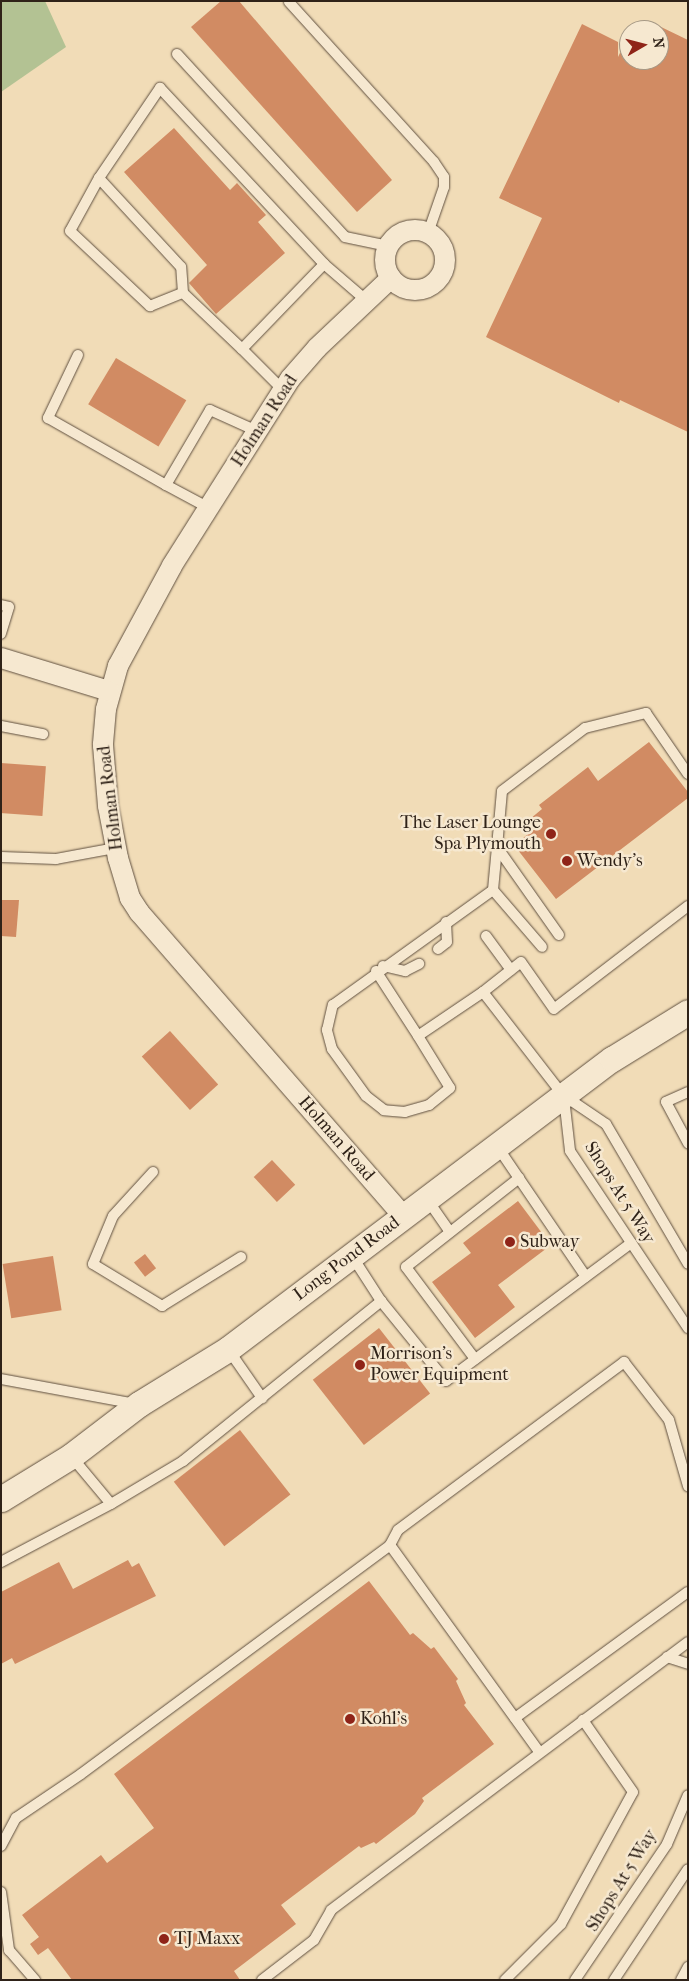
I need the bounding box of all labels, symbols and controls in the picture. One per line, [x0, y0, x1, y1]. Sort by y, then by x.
north arrow [619, 20, 669, 70]
text: N [649, 37, 668, 49]
street label: Holman Road [227, 371, 303, 471]
street label: Holman Road [94, 744, 128, 852]
place label: The Laser Lounge Spa Plymouth [400, 813, 541, 856]
marker: The Laser Lounge Spa Plymouth [545, 828, 557, 840]
place label: Wendy's [577, 850, 643, 872]
marker: Wendy's [561, 855, 573, 867]
street label: Holman Road [293, 1092, 379, 1186]
street label: Shops At 5 Way [579, 1138, 659, 1248]
street label: Long Pond Road [290, 1212, 404, 1306]
place label: Subway [520, 1231, 579, 1253]
marker: Subway [504, 1236, 516, 1248]
place label: Morrison's Power Equipment [370, 1344, 509, 1386]
marker: Morrison's Power Equipment [354, 1359, 366, 1371]
place label: Kohl's [360, 1708, 407, 1730]
marker: Kohl's [344, 1713, 356, 1725]
street label: Shops At 5 Way [582, 1826, 662, 1936]
place label: TJ Maxx [174, 1928, 240, 1950]
marker: TJ Maxx [158, 1933, 170, 1945]

